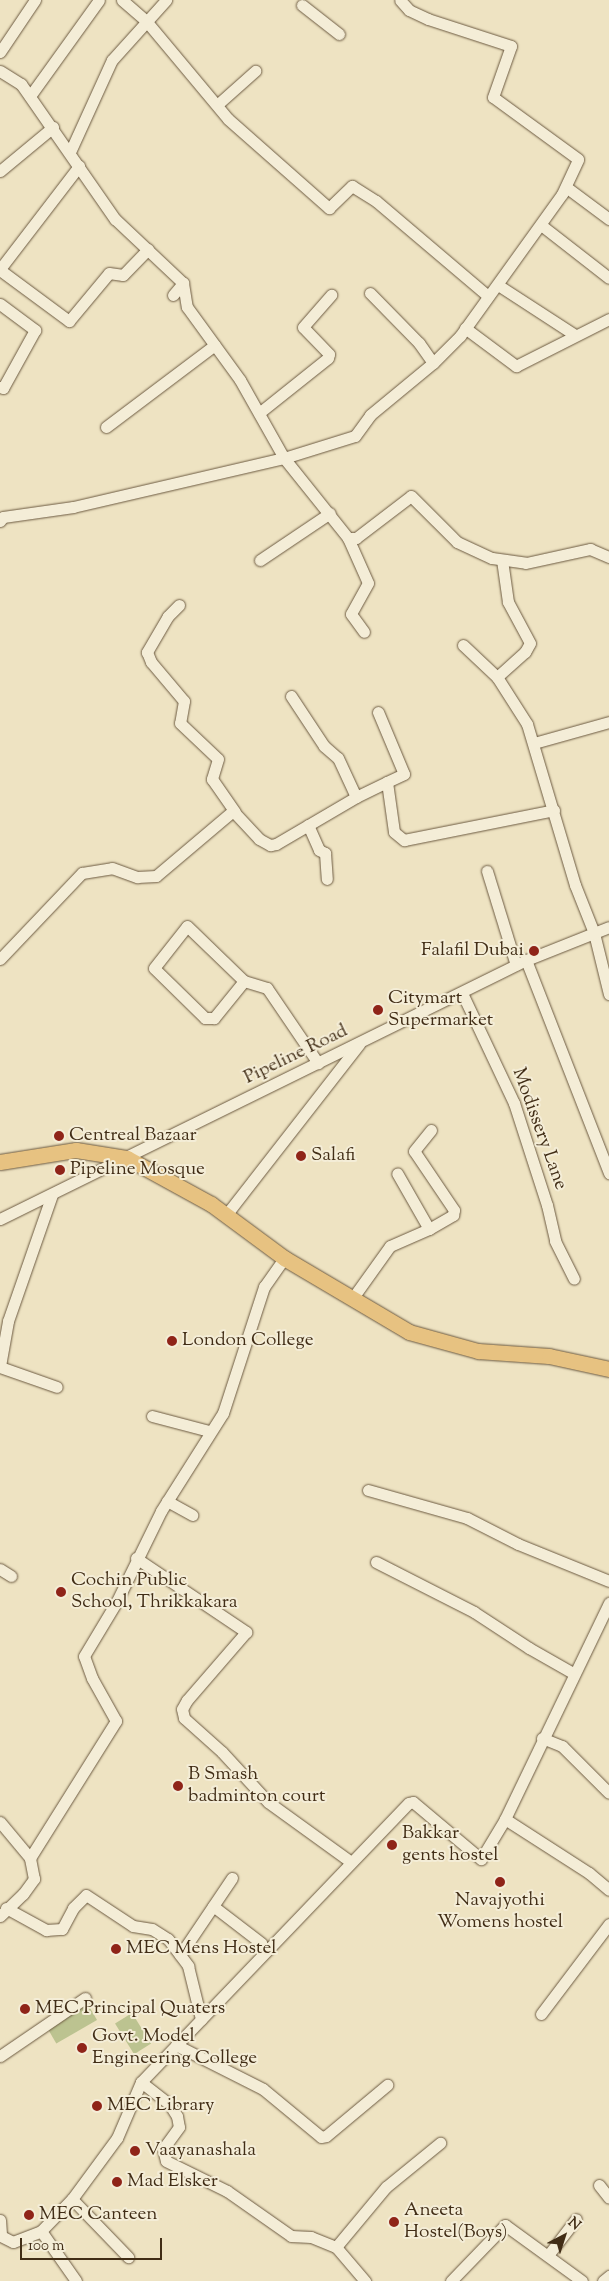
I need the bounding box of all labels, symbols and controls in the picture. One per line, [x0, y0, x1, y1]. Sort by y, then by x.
place label: Falafil Dubai [421, 940, 524, 962]
marker: Falafil Dubai [528, 945, 540, 957]
place label: Citymart Supermarket [388, 988, 493, 1032]
marker: Citymart Supermarket [372, 1004, 384, 1016]
street label: Pipeline Road [240, 1020, 352, 1090]
street label: Modissery Lane [506, 1065, 572, 1193]
place label: Centreal Bazaar [69, 1125, 197, 1147]
marker: Centreal Bazaar [53, 1130, 65, 1142]
place label: Salafi [311, 1145, 355, 1167]
marker: Salafi [295, 1150, 307, 1162]
place label: Pipeline Mosque [70, 1159, 205, 1181]
marker: Pipeline Mosque [54, 1164, 66, 1176]
place label: London College [182, 1330, 313, 1352]
marker: London College [166, 1335, 178, 1347]
place label: Cochin Public School, Thrikkakara [71, 1570, 238, 1614]
marker: Cochin Public School, Thrikkakara [55, 1586, 67, 1598]
place label: B Smash badminton court [188, 1764, 325, 1808]
marker: B Smash badminton court [172, 1780, 184, 1792]
place label: Bakkar gents hostel [402, 1823, 498, 1867]
marker: Bakkar gents hostel [386, 1839, 398, 1851]
marker: Navajyothi Womens hostel [494, 1876, 506, 1888]
place label: Navajyothi Womens hostel [437, 1890, 563, 1934]
place label: MEC Mens Hostel [126, 1938, 277, 1960]
marker: MEC Mens Hostel [110, 1943, 122, 1955]
place label: MEC Principal Quaters [35, 1998, 225, 2020]
marker: MEC Principal Quaters [19, 2003, 31, 2015]
place label: Govt. Model Engineering College [92, 2026, 257, 2070]
marker: Govt. Model Engineering College [76, 2042, 88, 2054]
place label: MEC Library [107, 2095, 215, 2117]
marker: MEC Library [91, 2100, 103, 2112]
place label: Vaayanashala [145, 2140, 256, 2162]
marker: Vaayanashala [129, 2145, 141, 2157]
place label: Mad Elsker [127, 2171, 218, 2193]
marker: Mad Elsker [111, 2176, 123, 2188]
place label: Aneeta Hostel(Boys) [404, 2200, 507, 2244]
place label: MEC Canteen [39, 2204, 158, 2226]
marker: MEC Canteen [23, 2209, 35, 2221]
north arrow [539, 2211, 589, 2261]
text: N [563, 2213, 584, 2236]
marker: Aneeta Hostel(Boys) [388, 2216, 400, 2228]
scale bar [22, 2228, 165, 2260]
text: 100 m [28, 2236, 64, 2257]

